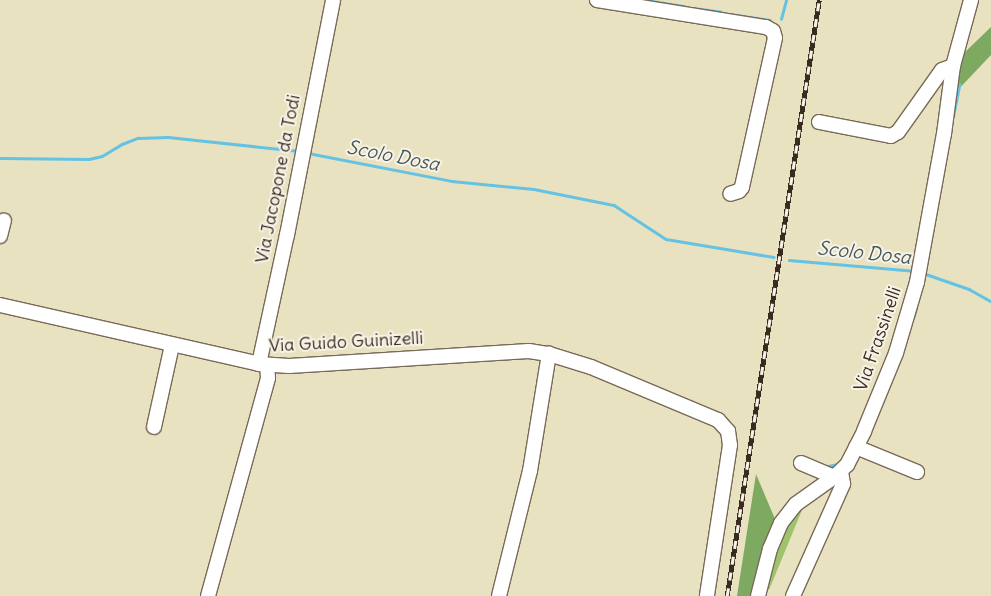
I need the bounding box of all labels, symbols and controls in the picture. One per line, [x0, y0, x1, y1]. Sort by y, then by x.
street label: Via Jacopone da Todi [251, 93, 305, 265]
water label: Scolo Dosa [345, 136, 441, 176]
water label: Scolo Dosa [816, 237, 912, 269]
street label: Via Frassinelli [850, 284, 906, 394]
street label: Via Guido Guinizelli [268, 327, 424, 357]

